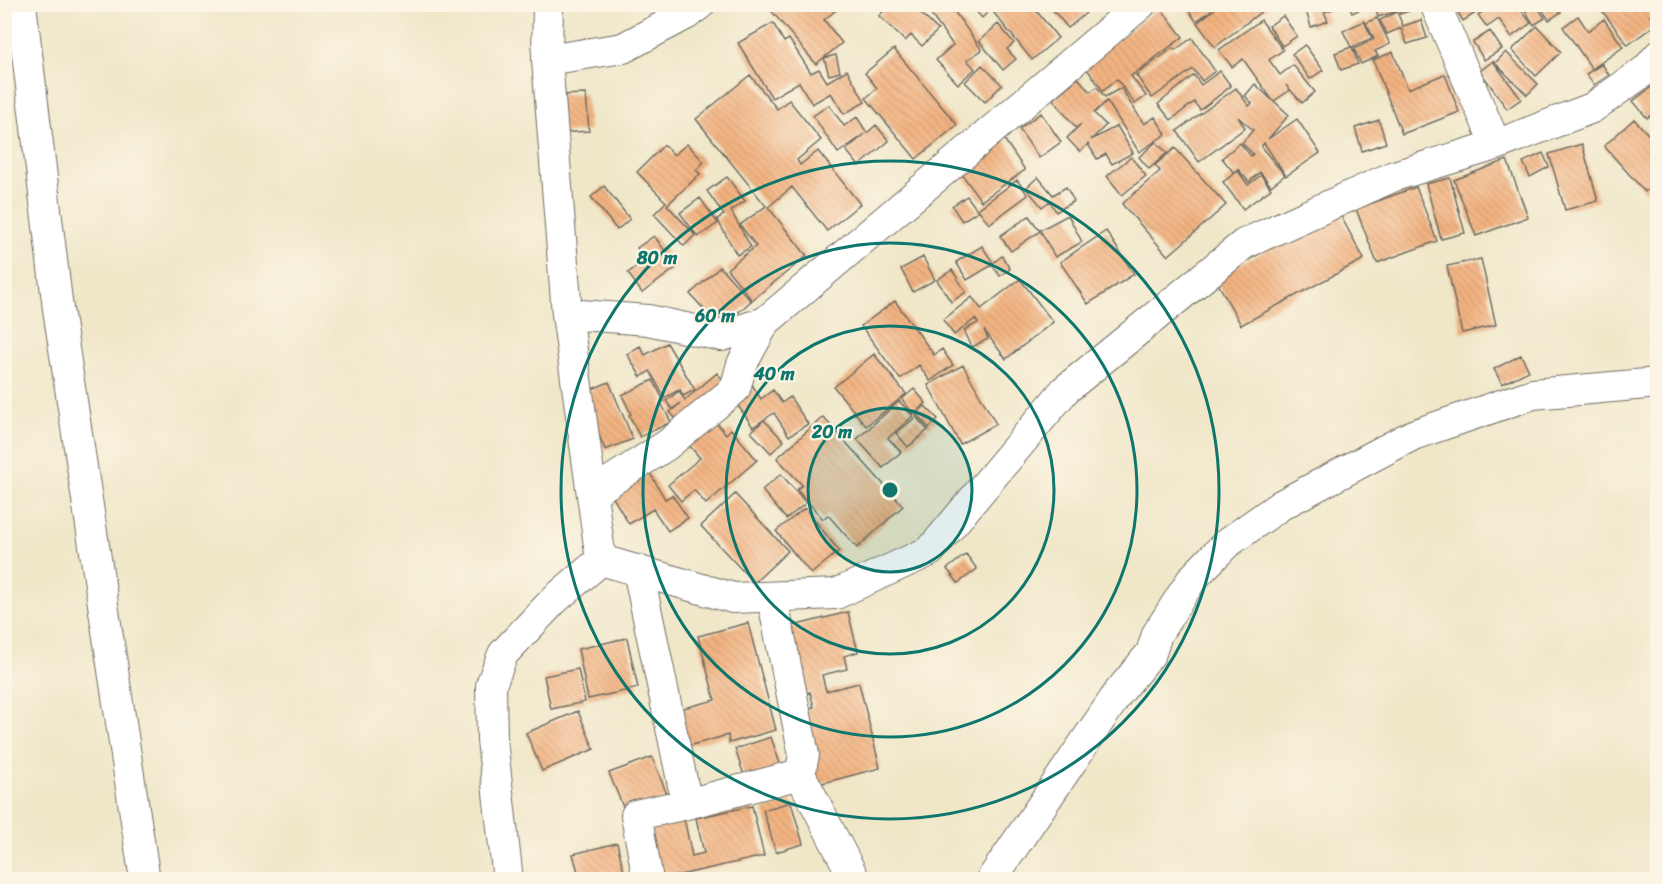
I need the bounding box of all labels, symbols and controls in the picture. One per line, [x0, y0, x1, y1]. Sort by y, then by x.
text: 80 m [636, 242, 678, 274]
text: 60 m [694, 300, 735, 332]
text: 40 m [752, 358, 795, 390]
text: 20 m [811, 416, 852, 448]
centre of rings [880, 480, 900, 500]

